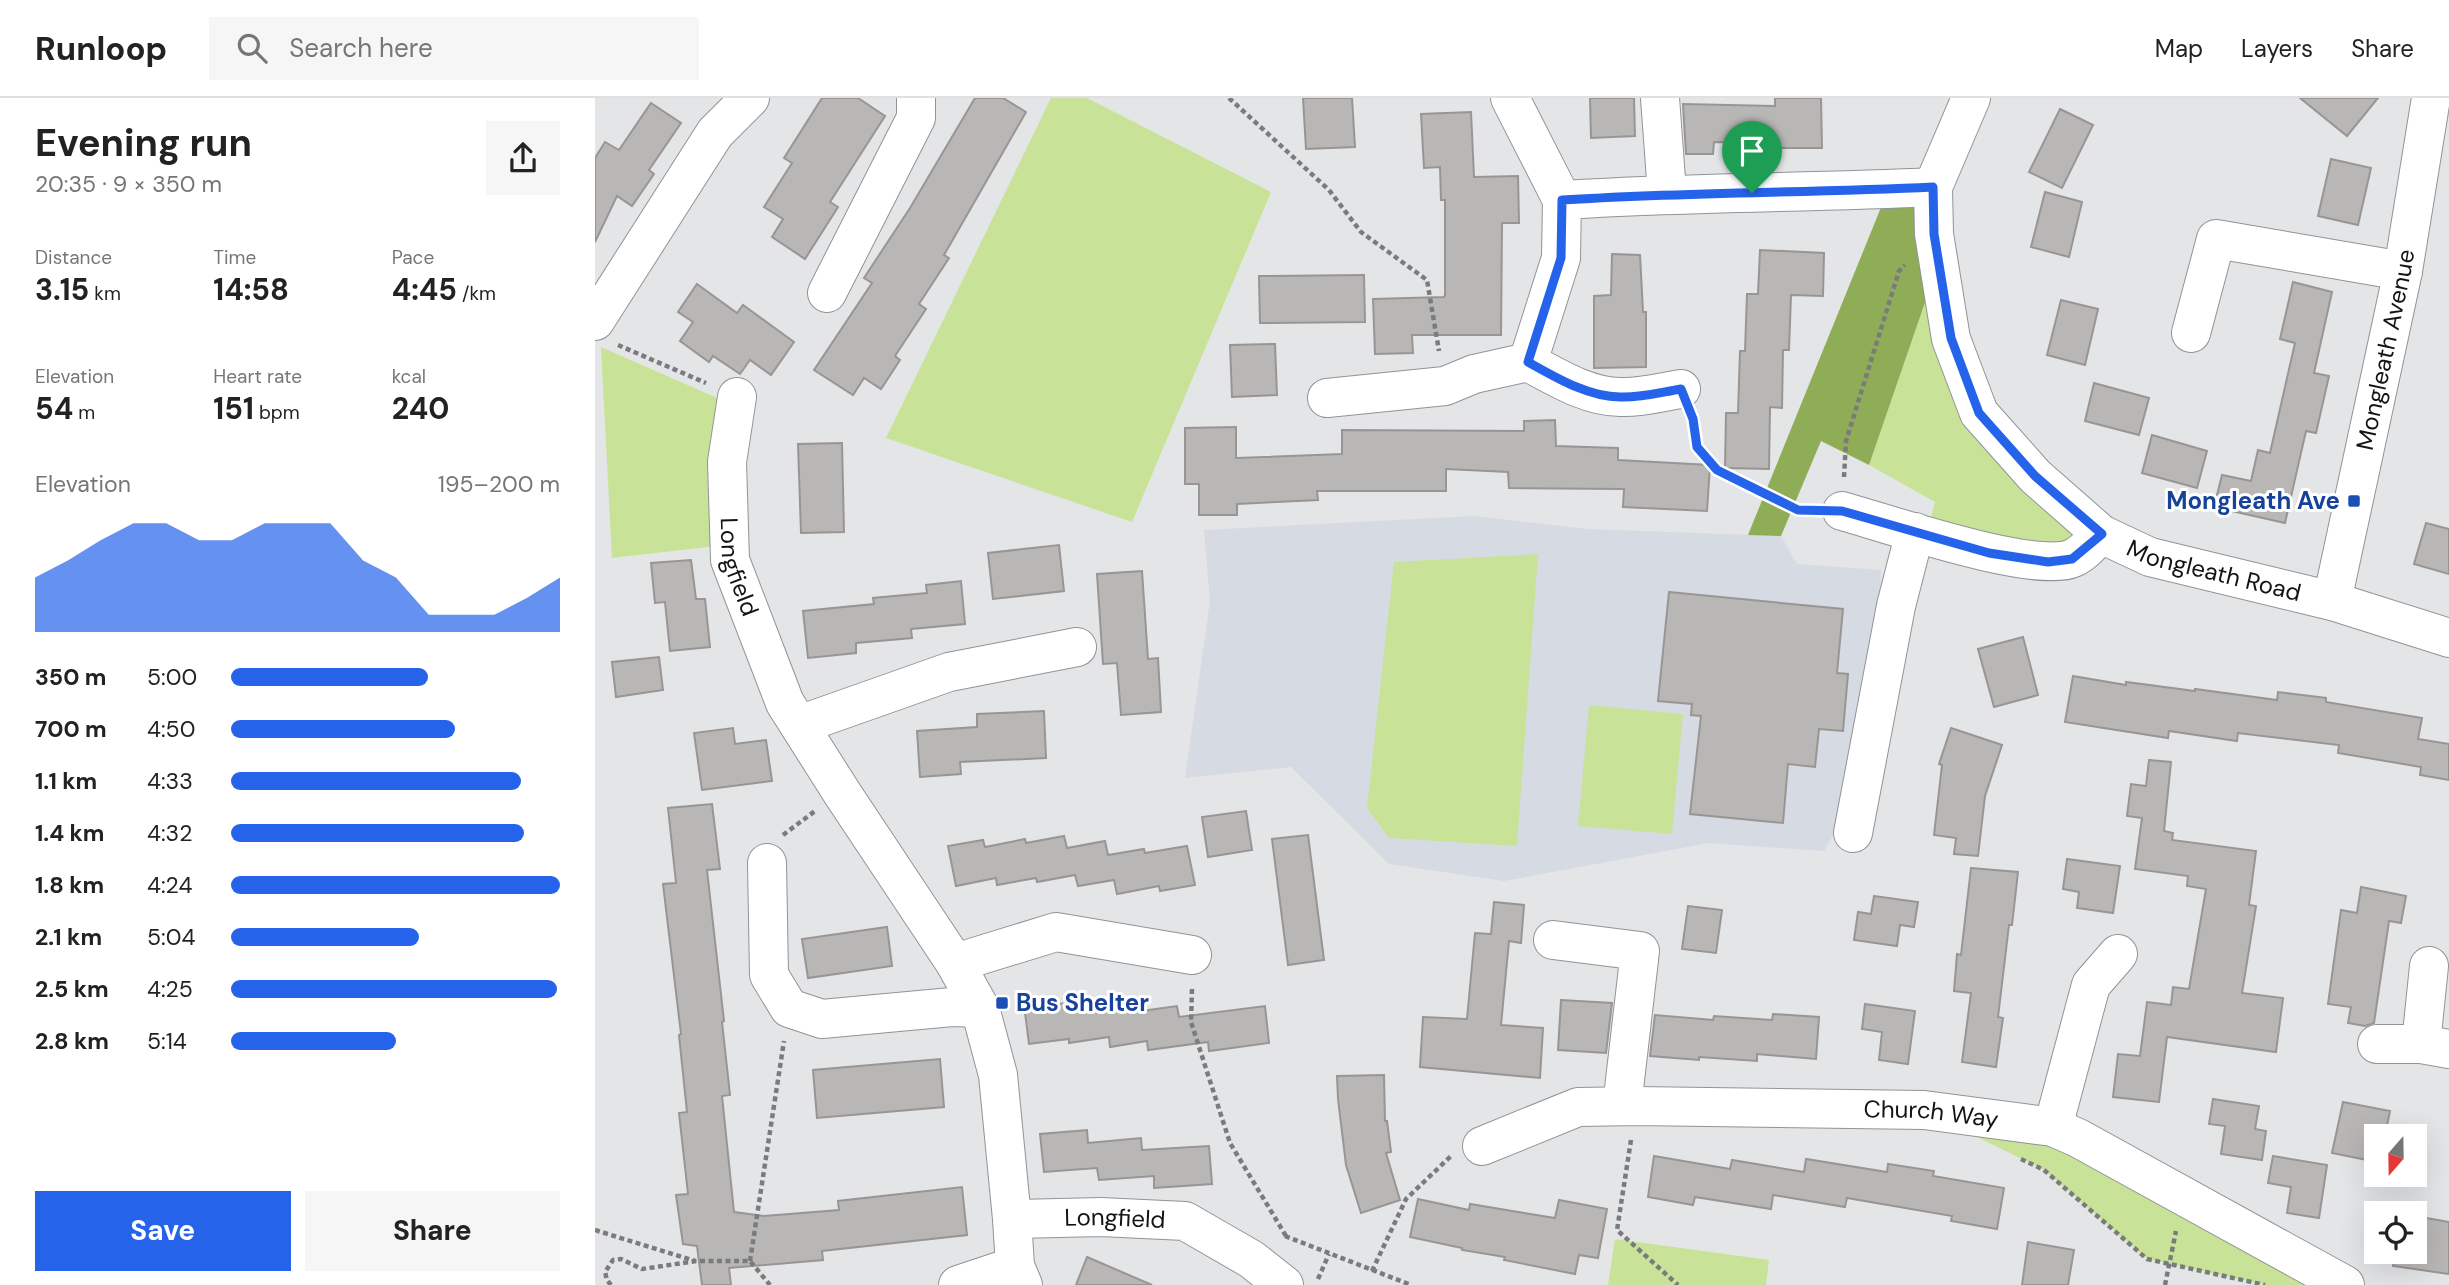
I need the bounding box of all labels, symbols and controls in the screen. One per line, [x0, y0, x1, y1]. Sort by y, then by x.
search box [209, 17, 699, 80]
text: Runloop [35, 27, 167, 70]
icon: search [233, 29, 271, 67]
text: Search here [289, 31, 433, 65]
text: Map [2155, 33, 2203, 64]
text: Layers [2241, 33, 2313, 64]
text: Share [2351, 33, 2414, 64]
text: Evening run [35, 118, 252, 168]
button: share [486, 121, 560, 195]
pin [1722, 121, 1782, 193]
icon: arrive [1733, 132, 1771, 170]
text: 20:35 · 9 × 350 m [35, 169, 222, 199]
text: Distance [35, 245, 112, 270]
text: Time [213, 245, 256, 270]
text: Pace [392, 245, 434, 270]
street label: Mongleath Avenue [2349, 247, 2421, 453]
text: 3.15 [35, 270, 89, 309]
text: 14:58 [213, 270, 289, 309]
text: 4:45 [392, 270, 457, 309]
text: km [89, 281, 121, 306]
text: /km [457, 281, 496, 306]
text: Elevation [35, 364, 114, 389]
text: Heart rate [213, 364, 302, 389]
text: kcal [392, 364, 426, 389]
text: 54 [35, 389, 73, 428]
text: 151 [213, 389, 254, 428]
text: 240 [392, 389, 449, 428]
text: m [73, 400, 95, 425]
text: bpm [254, 400, 300, 425]
text: Elevation [35, 469, 131, 499]
text: 195–200 m [438, 469, 560, 499]
place label: Mongleath Ave [2166, 485, 2340, 516]
marker: Mongleath Ave [2346, 493, 2362, 509]
street label: Longfield [714, 517, 766, 620]
street label: Mongleath Road [2122, 532, 2304, 608]
text: 350 m [35, 662, 106, 692]
text: 5:00 [147, 662, 197, 692]
text: 700 m [35, 714, 107, 744]
text: 4:50 [147, 714, 195, 744]
text: 1.1 km [35, 766, 97, 796]
text: 4:33 [147, 766, 193, 796]
text: 1.4 km [35, 818, 104, 848]
text: 4:32 [147, 818, 192, 848]
text: 1.8 km [35, 870, 104, 900]
text: 4:24 [147, 870, 192, 900]
text: 2.1 km [35, 922, 102, 952]
text: 5:04 [147, 922, 195, 952]
text: 2.5 km [35, 974, 109, 1004]
text: 4:25 [147, 974, 193, 1004]
place label: Bus Shelter [1016, 987, 1149, 1018]
marker: Bus Shelter [994, 995, 1010, 1011]
text: 2.8 km [35, 1026, 109, 1056]
text: 5:14 [147, 1026, 187, 1056]
street label: Church Way [1863, 1093, 2000, 1135]
north arrow [2364, 1124, 2427, 1186]
map controls [2364, 1124, 2427, 1264]
button: Save [35, 1191, 291, 1271]
button: Share [305, 1191, 560, 1271]
street label: Longfield [1064, 1201, 1166, 1235]
button: locate [2364, 1201, 2427, 1264]

